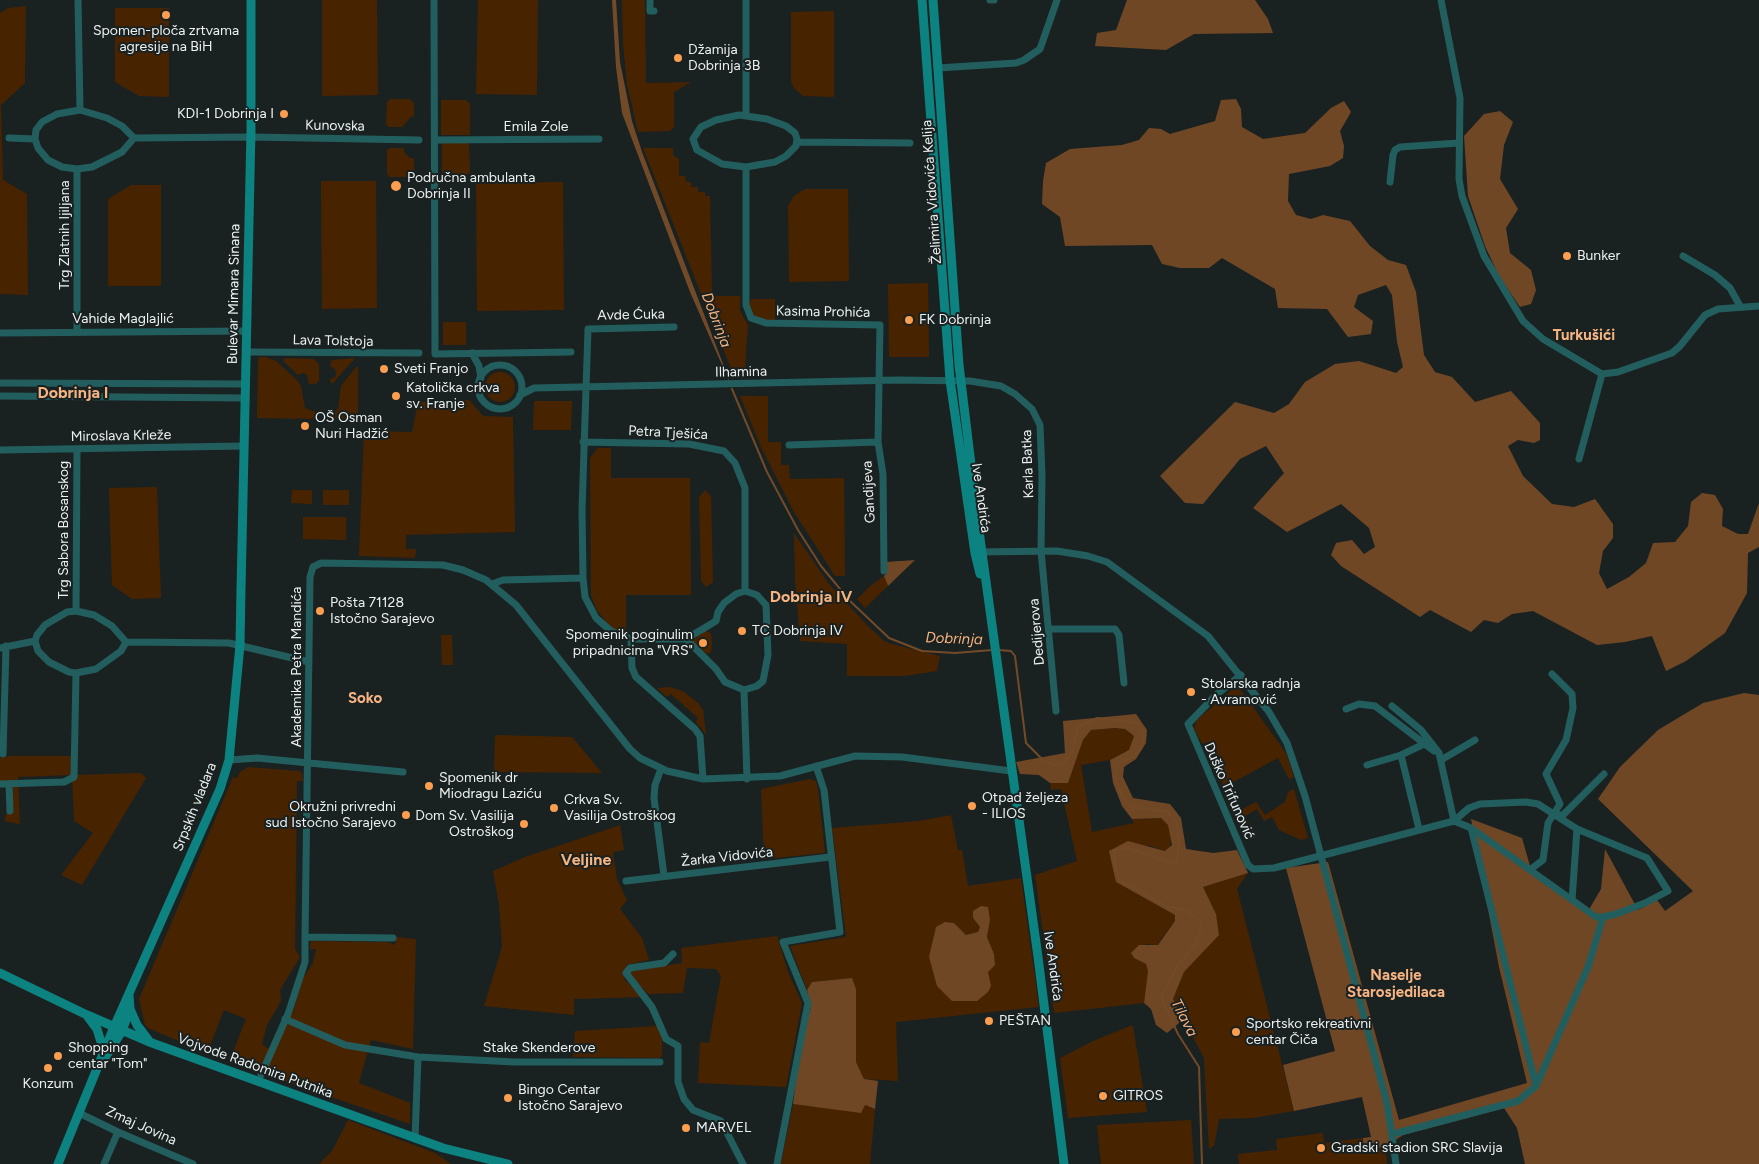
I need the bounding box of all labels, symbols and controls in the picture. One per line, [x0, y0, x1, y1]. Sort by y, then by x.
marker: Spomen-ploča zrtvama agresije na BiH [160, 9, 172, 21]
place label: Spomen-ploča zrtvama agresije na BiH [93, 23, 239, 56]
place label: Džamija Dobrinja 3B [688, 42, 760, 74]
marker: Džamija Dobrinja 3B [672, 52, 684, 64]
place label: KDI-1 Dobrinja I [177, 106, 274, 122]
marker: KDI-1 Dobrinja I [278, 108, 290, 120]
street label: Kunovska [305, 117, 365, 135]
street label: Emila Zole [504, 119, 568, 135]
street label: Želimira Vidovića Kelija [919, 119, 945, 265]
place label: Područna ambulanta Dobrinja II [407, 170, 535, 202]
marker: Područna ambulanta Dobrinja II [389, 179, 403, 193]
street label: Trg Zlatnih ljiljana [57, 180, 73, 290]
street label: Bulevar Mimara Sinana [224, 224, 244, 364]
place label: Bunker [1577, 248, 1620, 264]
marker: Bunker [1561, 250, 1573, 262]
water label: Dobrinja [697, 290, 735, 350]
street label: Kasima Prohića [776, 303, 870, 321]
street label: Avde Ćuka [597, 306, 665, 324]
street label: Vahide Maglajlić [72, 311, 174, 327]
place label: FK Dobrinja [919, 312, 991, 328]
marker: FK Dobrinja [903, 314, 915, 326]
district label: Turkušići [1553, 327, 1615, 345]
street label: Lava Tolstoja [292, 332, 374, 350]
place label: Sveti Franjo [394, 361, 468, 377]
marker: Sveti Franjo [378, 363, 390, 375]
street label: Ilhamina [715, 363, 767, 381]
place label: Katolička crkva sv. Franje [406, 380, 499, 412]
district label: Dobrinja I [38, 383, 108, 403]
marker: Katolička crkva sv. Franje [390, 390, 402, 402]
place label: OŠ Osman Nuri Hadžić [315, 410, 389, 442]
marker: OŠ Osman Nuri Hadžić [299, 420, 311, 432]
street label: Petra Tješića [628, 423, 708, 443]
street label: Miroslava Krleže [70, 427, 172, 445]
street label: Karla Batka [1018, 429, 1038, 499]
street label: Gandijeva [859, 460, 879, 524]
street label: Trg Sabora Bosanskog [56, 461, 72, 599]
street label: Ive Andrića [968, 462, 994, 534]
street label: Akademika Petra Mandića [289, 587, 305, 747]
district label: Dobrinja IV [770, 587, 852, 607]
place label: Pošta 71128 Istočno Sarajevo [330, 595, 435, 628]
street label: Dedijerova [1026, 598, 1048, 666]
marker: Pošta 71128 Istočno Sarajevo [314, 605, 326, 617]
place label: TC Dobrinja IV [752, 623, 843, 639]
marker: TC Dobrinja IV [736, 625, 748, 637]
place label: Spomenik poginulim pripadnicima "VRS" [565, 627, 693, 660]
water label: Dobrinja [925, 629, 983, 649]
marker: Spomenik poginulim pripadnicima "VRS" [697, 637, 709, 649]
place label: Stolarska radnja - Avramović [1201, 676, 1300, 709]
marker: Stolarska radnja - Avramović [1185, 686, 1197, 698]
district label: Soko [348, 690, 382, 708]
street label: Duško Trifunović [1200, 740, 1258, 842]
street label: Srpskih vladara [170, 760, 220, 854]
place label: Spomenik dr Miodragu Laziću [439, 770, 542, 802]
marker: Spomenik dr Miodragu Laziću [423, 780, 435, 792]
place label: Otpad željeza - ILIOS [982, 790, 1068, 822]
place label: Crkva Sv. Vasilija Ostroškog [564, 792, 676, 824]
place label: Okružni privredni sud Istočno Sarajevo [265, 799, 396, 832]
marker: Otpad željeza - ILIOS [966, 800, 978, 812]
marker: Crkva Sv. Vasilija Ostroškog [548, 802, 560, 814]
place label: Dom Sv. Vasilija Ostroškog [415, 808, 514, 840]
marker: Okružni privredni sud Istočno Sarajevo [400, 809, 412, 821]
marker: Dom Sv. Vasilija Ostroškog [518, 818, 530, 830]
street label: Žarka Vidovića [680, 844, 774, 870]
district label: Veljine [561, 850, 611, 870]
street label: Ive Andrića [1040, 930, 1066, 1002]
district label: Naselje Starosjedilaca [1347, 967, 1445, 1002]
water label: Tilava [1167, 996, 1201, 1040]
place label: PEŠTAN [999, 1013, 1051, 1029]
marker: PEŠTAN [983, 1015, 995, 1027]
place label: Sportsko rekreativni centar Čiča [1246, 1016, 1371, 1048]
marker: Sportsko rekreativni centar Čiča [1230, 1026, 1242, 1038]
street label: Vojvode Radomira Putnika [175, 1030, 335, 1102]
place label: Shopping centar "Tom" [68, 1040, 147, 1072]
street label: Stake Skenderove [483, 1040, 595, 1056]
marker: Shopping centar "Tom" [52, 1050, 64, 1062]
marker: Konzum [42, 1062, 54, 1074]
place label: Konzum [23, 1076, 73, 1092]
place label: Bingo Centar Istočno Sarajevo [518, 1082, 623, 1114]
place label: GITROS [1113, 1088, 1163, 1104]
marker: GITROS [1097, 1090, 1109, 1102]
marker: Bingo Centar Istočno Sarajevo [502, 1092, 514, 1104]
street label: Zmaj Jovina [103, 1103, 179, 1149]
place label: MARVEL [696, 1120, 751, 1136]
marker: MARVEL [680, 1122, 692, 1134]
place label: Gradski stadion SRC Slavija [1331, 1140, 1503, 1156]
marker: Gradski stadion SRC Slavija [1315, 1142, 1327, 1154]

